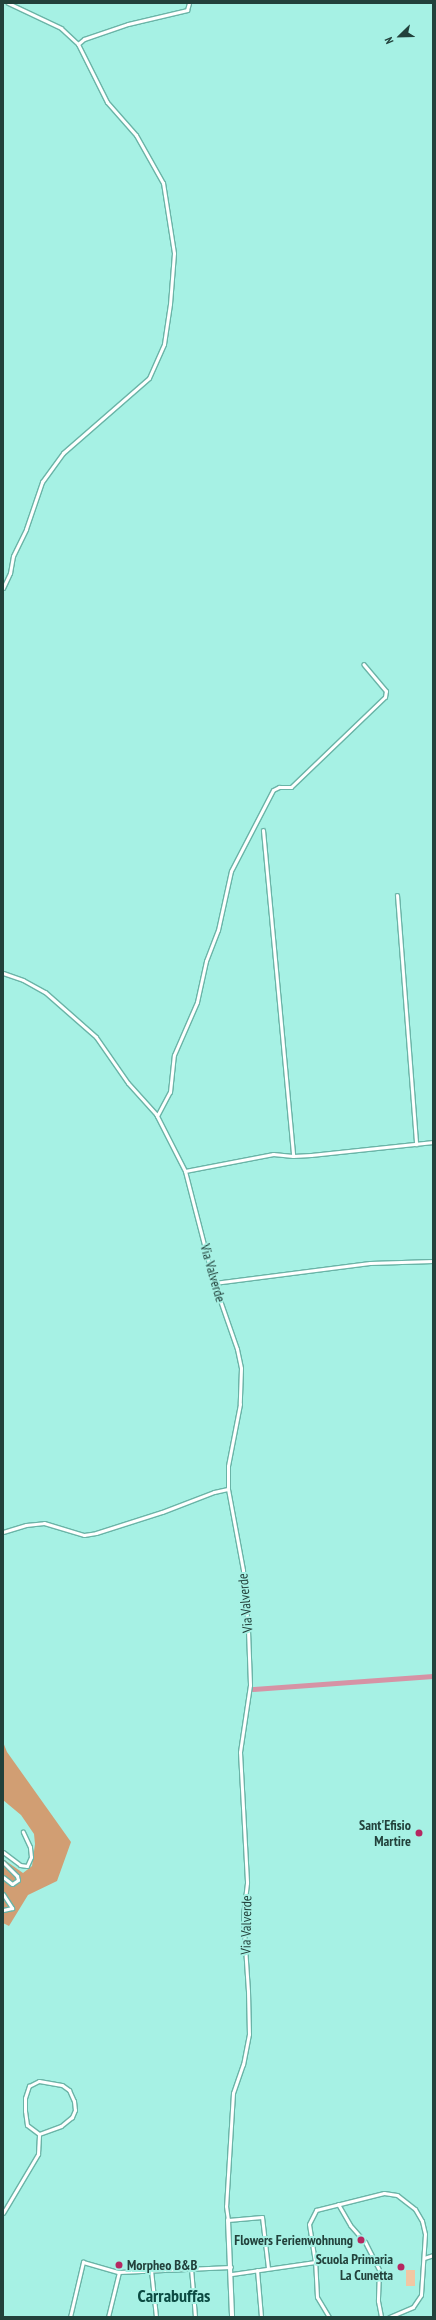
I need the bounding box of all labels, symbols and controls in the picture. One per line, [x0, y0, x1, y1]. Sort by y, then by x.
north arrow [380, 16, 420, 56]
text: N [381, 35, 397, 46]
street label: Via Valverde [197, 1242, 229, 1304]
street label: Via Valverde [234, 1573, 256, 1633]
place label: Sant'Efisio Martire [359, 1817, 411, 1850]
marker: Sant'Efisio Martire [414, 1828, 424, 1838]
street label: Via Valverde [237, 1895, 255, 1955]
place label: Flowers Ferienwohnung [234, 2232, 353, 2248]
marker: Flowers Ferienwohnung [356, 2235, 366, 2245]
place label: Scuola Primaria La Cunetta [316, 2251, 393, 2284]
place label: Morpheo B&B [127, 2257, 197, 2273]
marker: Morpheo B&B [114, 2260, 124, 2270]
marker: Scuola Primaria La Cunetta [396, 2262, 406, 2272]
district label: Carrabuffas [138, 2285, 210, 2307]

